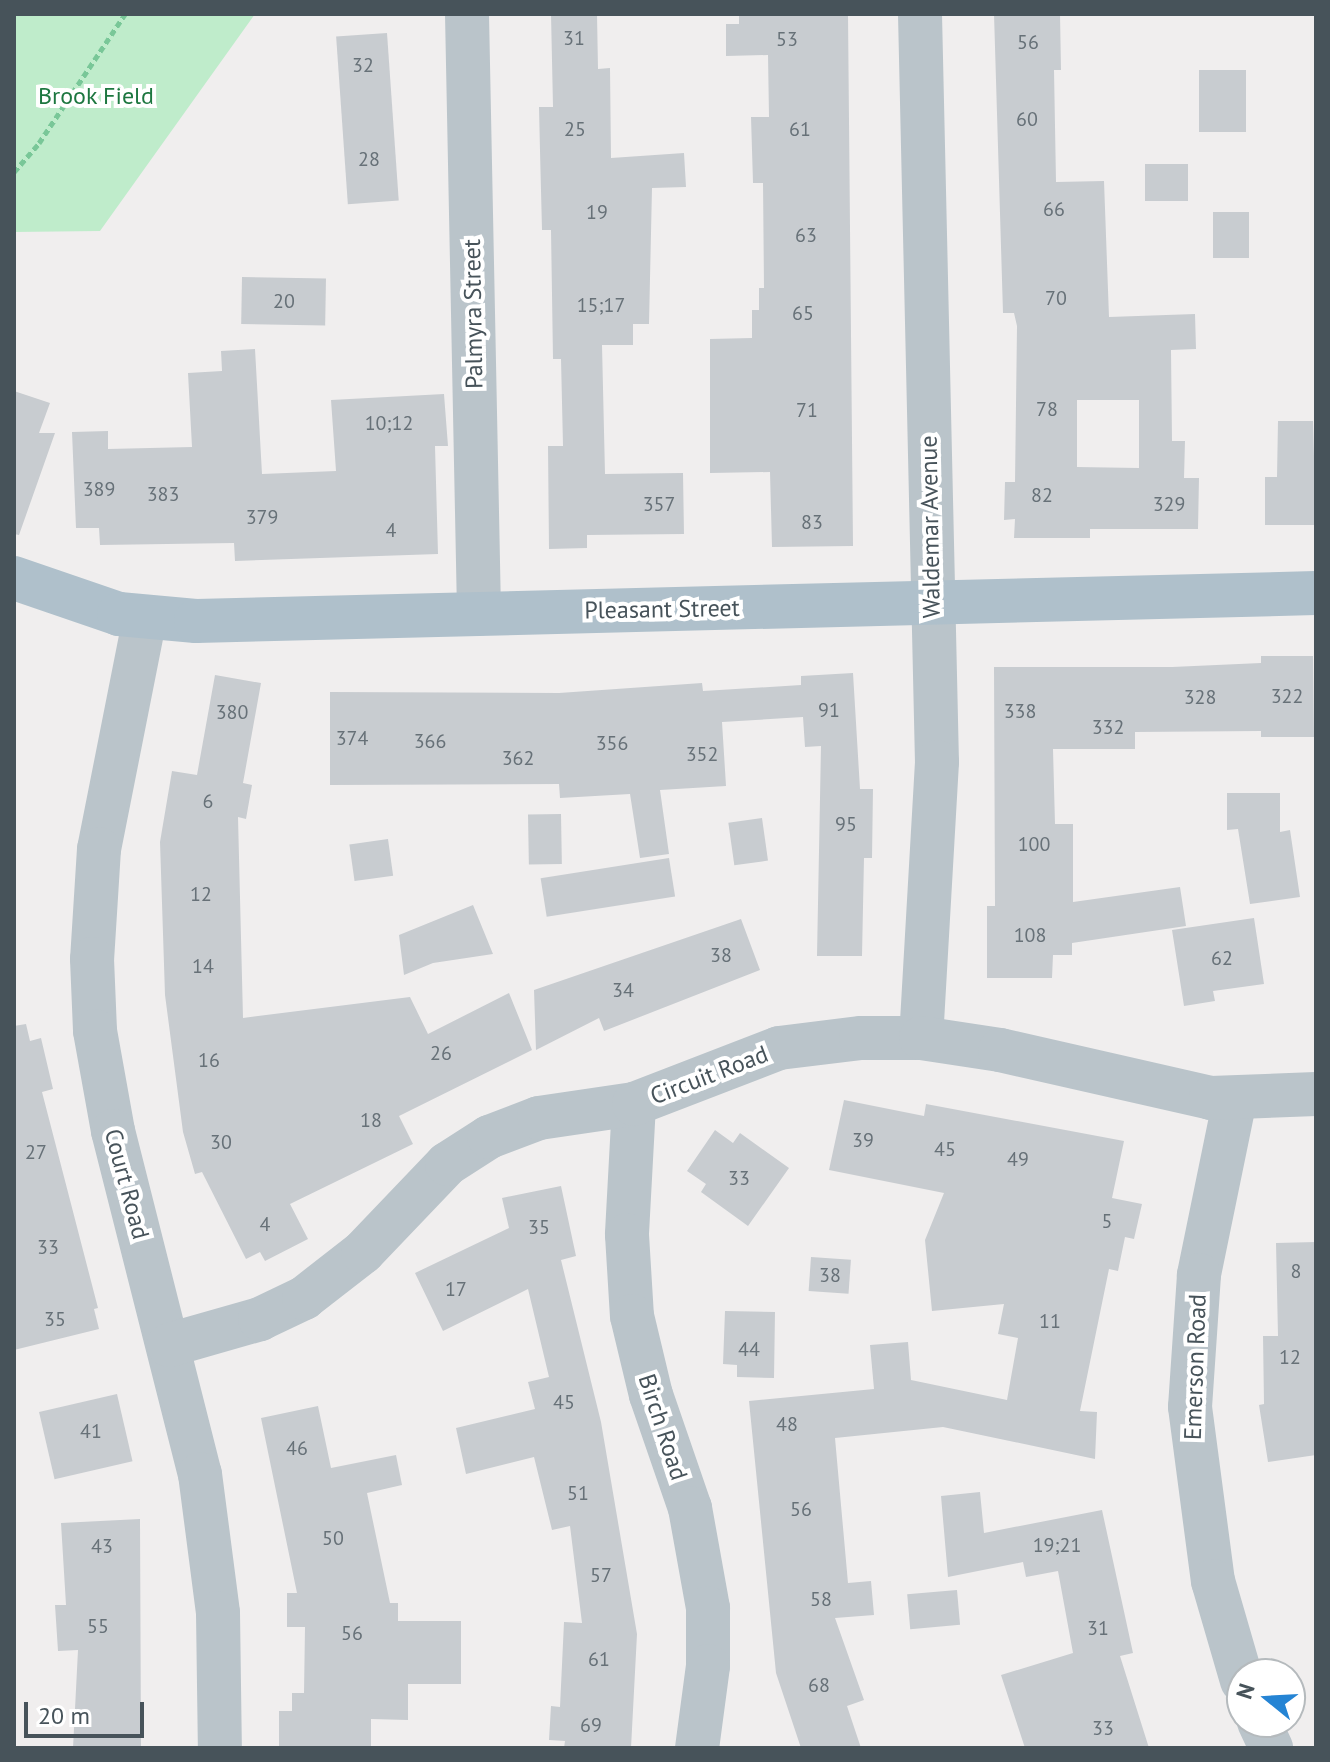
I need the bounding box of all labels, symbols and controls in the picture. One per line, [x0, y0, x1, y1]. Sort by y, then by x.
house number: 31 [563, 26, 585, 50]
house number: 53 [776, 27, 798, 51]
house number: 56 [1017, 30, 1039, 54]
house number: 32 [352, 53, 374, 77]
park label: Brook Field [38, 82, 154, 110]
house number: 60 [1016, 107, 1038, 131]
house number: 25 [564, 117, 586, 141]
house number: 61 [789, 117, 811, 141]
house number: 28 [358, 147, 380, 171]
house number: 66 [1043, 197, 1065, 221]
house number: 19 [586, 200, 608, 224]
house number: 63 [795, 223, 817, 247]
street label: Palmyra Street [457, 239, 489, 389]
house number: 70 [1045, 286, 1067, 310]
house number: 20 [273, 289, 295, 313]
house number: 15;17 [577, 293, 625, 317]
house number: 65 [792, 301, 814, 325]
house number: 78 [1036, 397, 1058, 421]
house number: 71 [796, 398, 818, 422]
house number: 10;12 [365, 411, 413, 435]
street label: Waldemar Avenue [914, 435, 946, 619]
house number: 389 [83, 477, 115, 501]
house number: 383 [147, 482, 179, 506]
house number: 82 [1031, 483, 1053, 507]
house number: 357 [643, 492, 675, 516]
house number: 329 [1153, 492, 1185, 516]
house number: 379 [246, 505, 278, 529]
house number: 83 [801, 510, 823, 534]
house number: 4 [386, 518, 396, 542]
street label: Pleasant Street [584, 593, 740, 625]
house number: 322 [1271, 684, 1303, 708]
house number: 328 [1184, 685, 1216, 709]
house number: 91 [818, 698, 840, 722]
house number: 338 [1004, 699, 1036, 723]
house number: 380 [216, 700, 248, 724]
house number: 332 [1092, 715, 1124, 739]
house number: 374 [336, 726, 368, 750]
house number: 366 [414, 729, 446, 753]
house number: 356 [596, 731, 628, 755]
house number: 352 [686, 742, 718, 766]
house number: 362 [502, 746, 534, 770]
house number: 6 [203, 789, 213, 813]
house number: 95 [835, 812, 857, 836]
house number: 100 [1018, 832, 1050, 856]
house number: 12 [190, 882, 212, 906]
house number: 108 [1014, 923, 1046, 947]
house number: 38 [710, 943, 732, 967]
house number: 62 [1211, 946, 1233, 970]
house number: 14 [192, 954, 214, 978]
house number: 34 [612, 978, 634, 1002]
street label: Circuit Road [646, 1039, 772, 1111]
house number: 26 [430, 1041, 452, 1065]
house number: 16 [198, 1048, 220, 1072]
house number: 18 [360, 1108, 382, 1132]
street label: Court Road [98, 1126, 156, 1242]
house number: 39 [852, 1128, 874, 1152]
house number: 30 [210, 1130, 232, 1154]
house number: 45 [934, 1137, 956, 1161]
house number: 27 [25, 1140, 47, 1164]
house number: 49 [1007, 1147, 1029, 1171]
house number: 33 [728, 1166, 750, 1190]
house number: 5 [1102, 1209, 1112, 1233]
house number: 4 [260, 1212, 270, 1236]
house number: 35 [528, 1215, 550, 1239]
house number: 33 [37, 1235, 59, 1259]
house number: 8 [1291, 1259, 1301, 1283]
house number: 38 [819, 1263, 841, 1287]
house number: 17 [445, 1277, 467, 1301]
street label: Emerson Road [1178, 1294, 1212, 1440]
house number: 35 [44, 1307, 66, 1331]
house number: 11 [1039, 1309, 1061, 1333]
house number: 44 [738, 1337, 760, 1361]
house number: 12 [1279, 1345, 1301, 1369]
street label: Birch Road [632, 1370, 694, 1484]
house number: 45 [553, 1390, 575, 1414]
house number: 48 [776, 1412, 798, 1436]
house number: 41 [80, 1419, 102, 1443]
house number: 46 [286, 1436, 308, 1460]
house number: 51 [567, 1481, 589, 1505]
house number: 56 [790, 1497, 812, 1521]
house number: 50 [322, 1526, 344, 1550]
house number: 19;21 [1033, 1533, 1081, 1557]
house number: 43 [91, 1534, 113, 1558]
house number: 57 [590, 1563, 612, 1587]
house number: 58 [810, 1587, 832, 1611]
house number: 55 [87, 1614, 109, 1638]
house number: 31 [1087, 1616, 1109, 1640]
house number: 56 [341, 1621, 363, 1645]
house number: 61 [588, 1647, 610, 1671]
north arrow [1226, 1658, 1306, 1738]
house number: 68 [808, 1673, 830, 1697]
text: N [1230, 1680, 1261, 1702]
scale bar [28, 1686, 148, 1736]
text: 20 m [38, 1700, 90, 1731]
house number: 69 [580, 1713, 602, 1737]
house number: 33 [1092, 1716, 1114, 1740]

